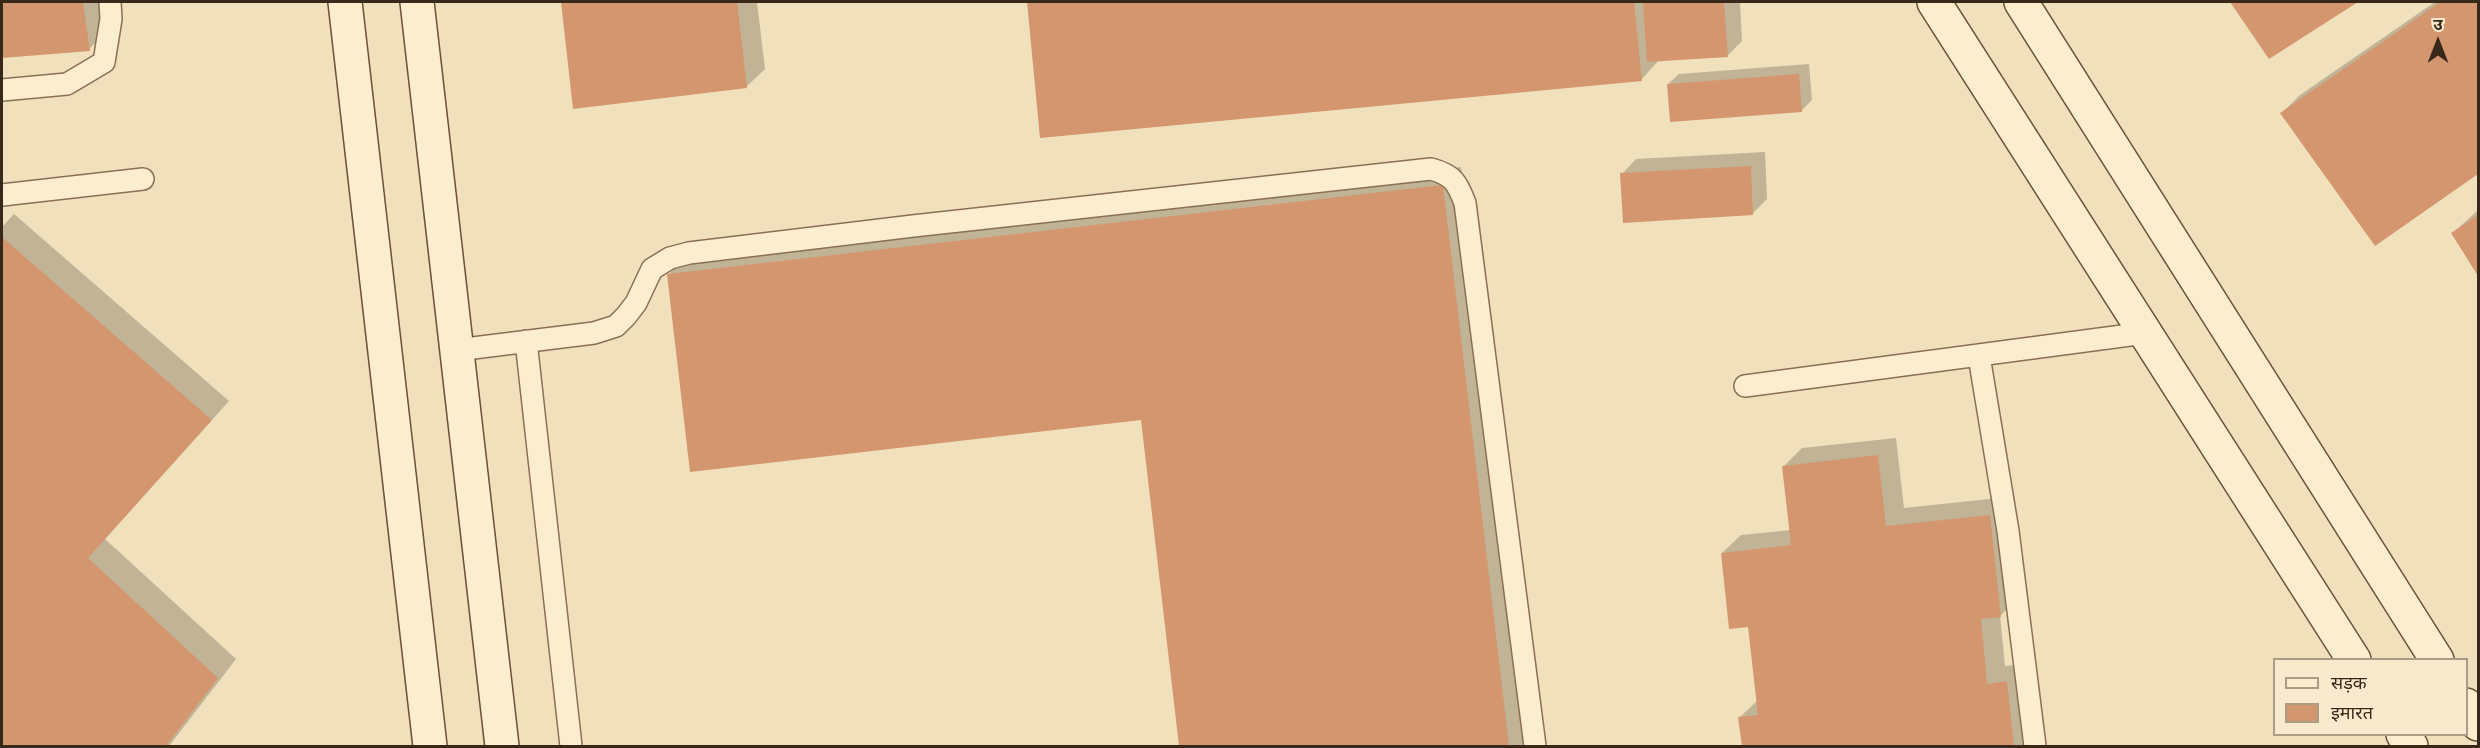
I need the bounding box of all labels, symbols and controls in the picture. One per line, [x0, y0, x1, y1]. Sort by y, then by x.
north arrow [2408, 12, 2468, 72]
text: उ [2433, 14, 2443, 34]
legend [2273, 658, 2468, 736]
text: सड़क [2331, 671, 2367, 694]
text: इमारत [2331, 701, 2373, 724]

